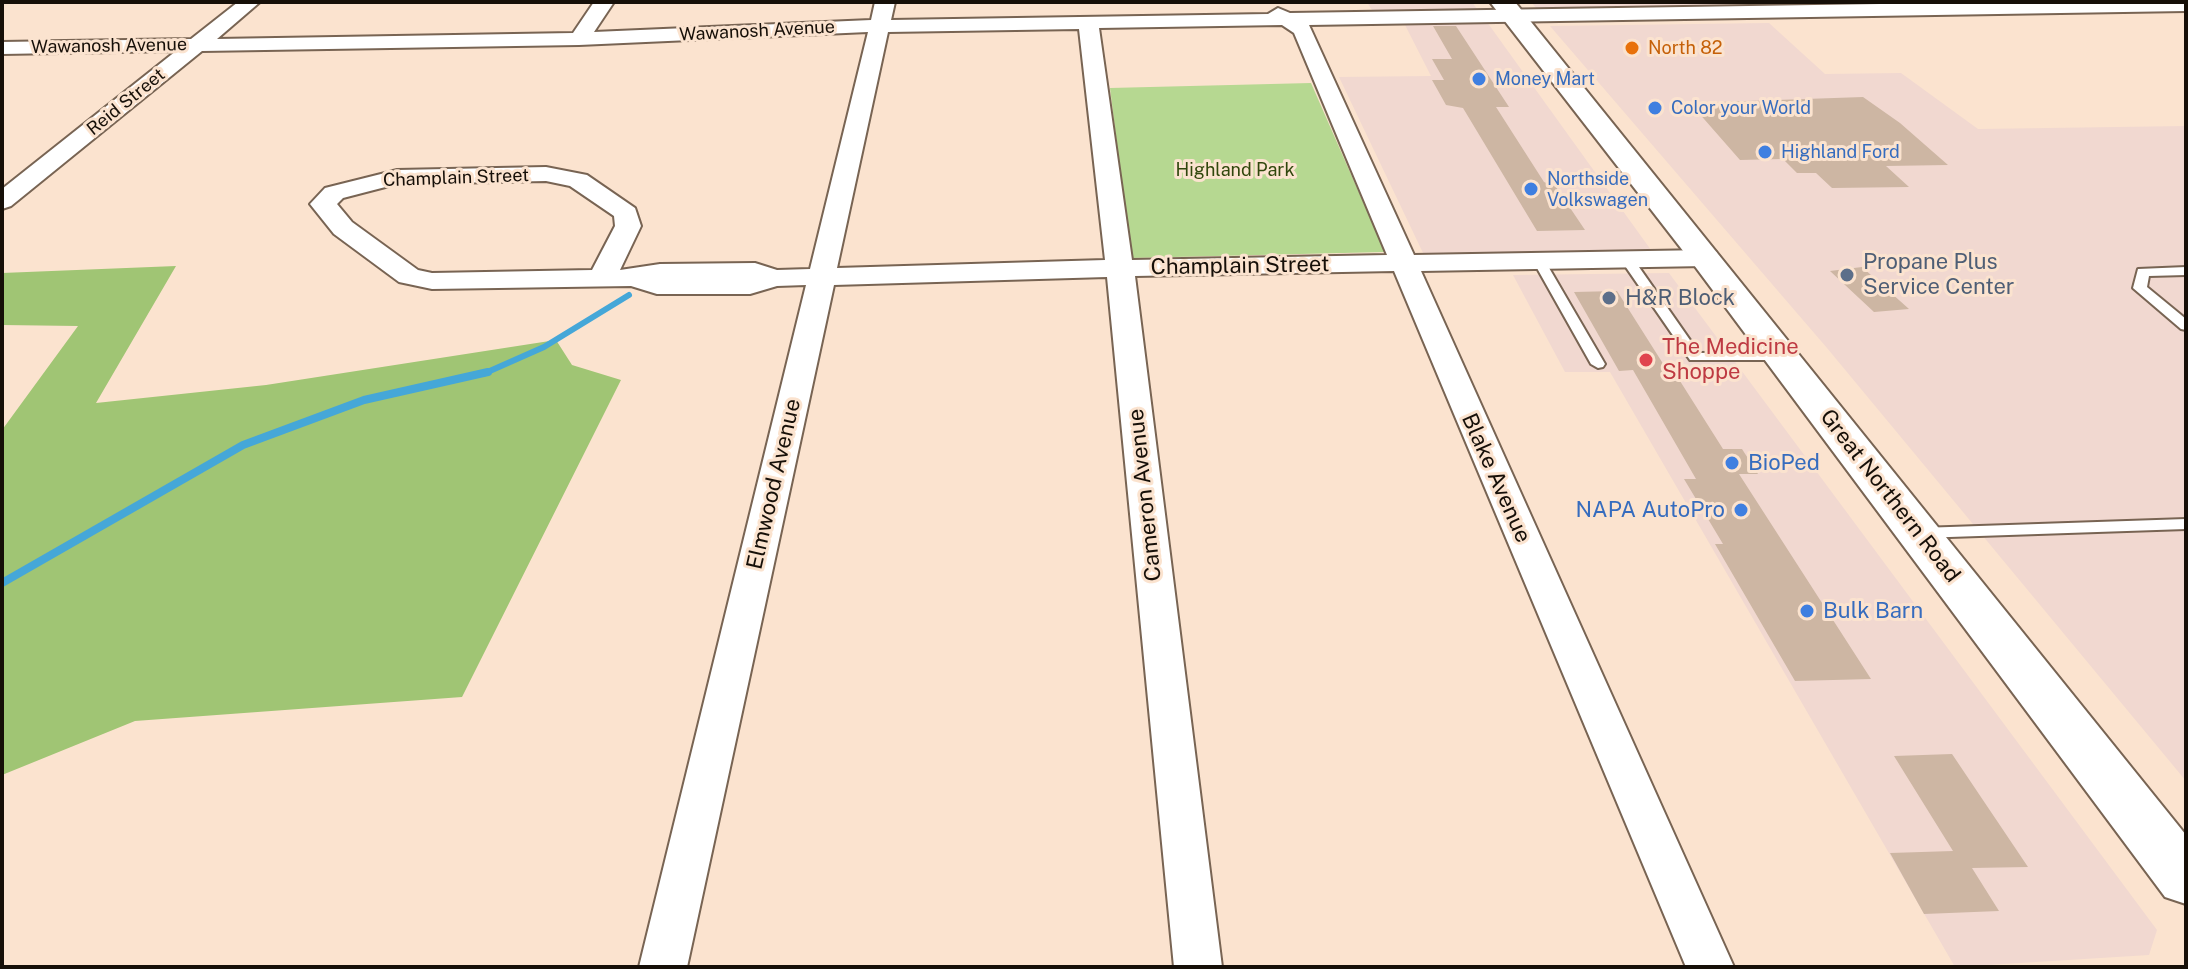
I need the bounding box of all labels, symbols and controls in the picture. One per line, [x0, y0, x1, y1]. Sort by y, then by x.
street label: Wawanosh Avenue [679, 16, 835, 46]
street label: Wawanosh Avenue [31, 34, 187, 58]
place label: North 82 [1648, 37, 1723, 59]
marker: North 82 [1623, 39, 1641, 57]
street label: Reid Street [83, 64, 169, 140]
place label: Money Mart [1495, 68, 1595, 90]
marker: Money Mart [1470, 70, 1488, 88]
place label: Color your World [1671, 97, 1811, 119]
marker: Color your World [1646, 99, 1664, 117]
place label: Highland Ford [1781, 141, 1900, 163]
marker: Highland Ford [1756, 143, 1774, 161]
park label: Highland Park [1176, 159, 1294, 181]
street label: Champlain Street [383, 165, 529, 191]
place label: Northside Volkswagen [1547, 168, 1648, 210]
marker: Northside Volkswagen [1522, 180, 1540, 198]
place label: Propane Plus Service Center [1863, 249, 2014, 300]
street label: Champlain Street [1150, 251, 1330, 281]
marker: Propane Plus Service Center [1838, 266, 1856, 284]
place label: H&R Block [1625, 285, 1735, 311]
marker: H&R Block [1600, 289, 1618, 307]
place label: The Medicine Shoppe [1662, 334, 1799, 386]
marker: The Medicine Shoppe [1637, 351, 1655, 369]
street label: Elmwood Avenue [742, 396, 806, 572]
street label: Great Northern Road [1814, 404, 1966, 588]
street label: Cameron Avenue [1123, 408, 1167, 582]
street label: Blake Avenue [1456, 409, 1536, 547]
place label: BioPed [1748, 450, 1820, 476]
marker: BioPed [1723, 454, 1741, 472]
place label: NAPA AutoPro [1576, 497, 1725, 523]
marker: NAPA AutoPro [1732, 501, 1750, 519]
place label: Bulk Barn [1823, 598, 1923, 624]
marker: Bulk Barn [1798, 602, 1816, 620]

